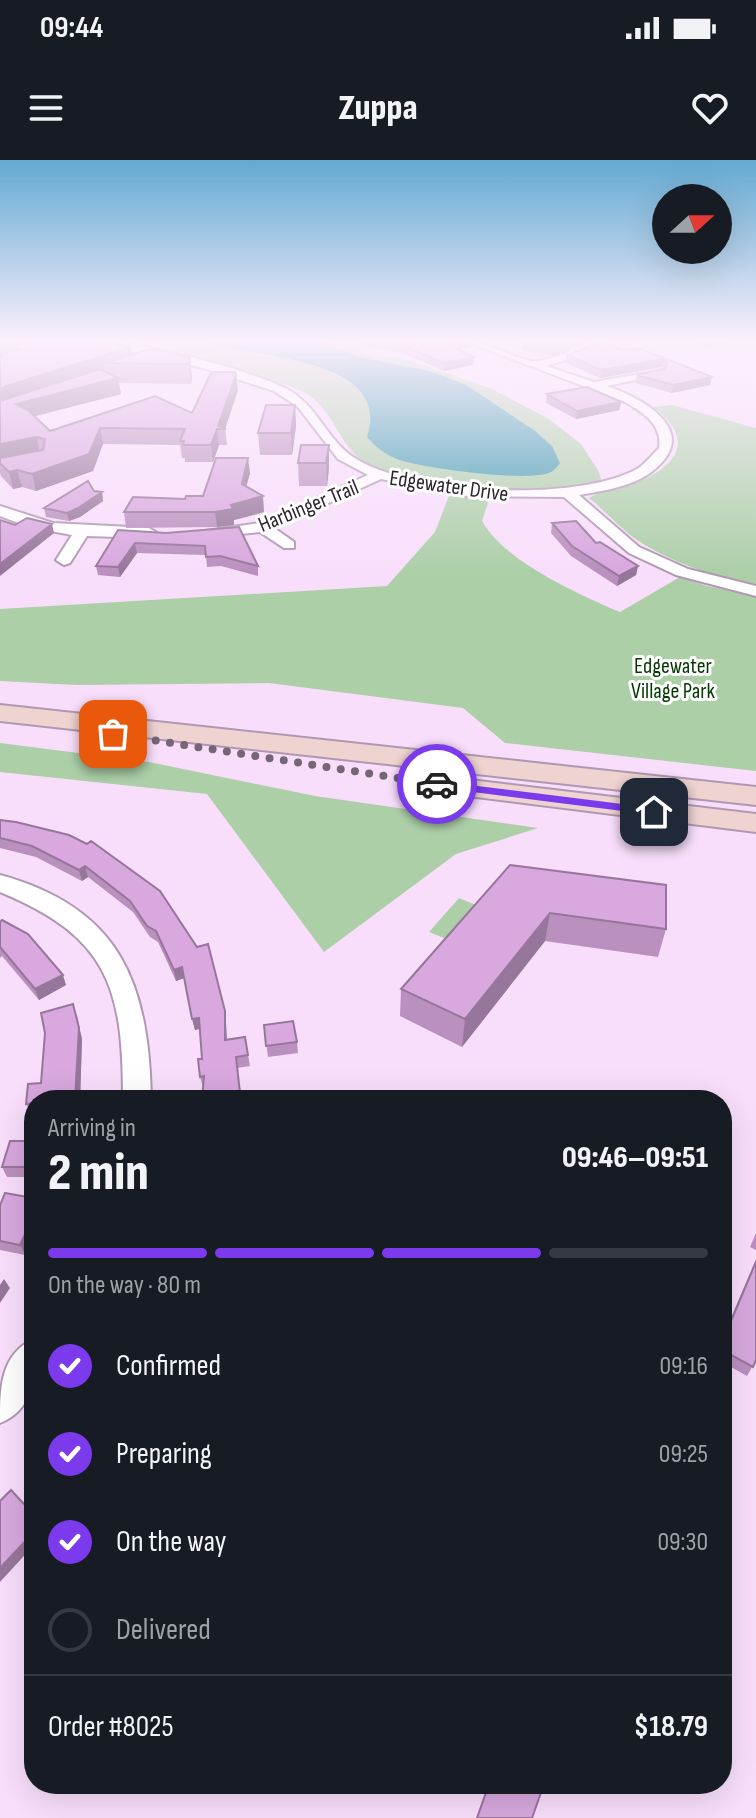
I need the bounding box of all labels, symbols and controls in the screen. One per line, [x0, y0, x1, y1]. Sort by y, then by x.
text: 09:44 [40, 10, 103, 46]
icon: menu [24, 86, 68, 130]
icon: heart [688, 86, 732, 130]
text: Zuppa [338, 87, 418, 130]
north arrow [652, 184, 732, 264]
map controls [652, 184, 732, 264]
street label: Edgewater Drive [388, 465, 510, 508]
street label: Harbinger Trail [254, 474, 363, 539]
park label: Edgewater Village Park [631, 653, 716, 705]
pin [79, 700, 147, 768]
icon: bag [91, 712, 135, 756]
courier [397, 744, 477, 824]
icon: car [415, 762, 459, 806]
pin [620, 778, 688, 846]
icon: home [632, 790, 676, 834]
text: Arriving in [48, 1113, 136, 1144]
text: 09:46–09:51 [562, 1140, 708, 1176]
text: 2 min [48, 1142, 149, 1205]
text: On the way · 80 m [48, 1270, 201, 1301]
icon: check [48, 1344, 92, 1388]
text: Confirmed [116, 1348, 221, 1384]
text: 09:16 [659, 1351, 708, 1382]
icon: check [48, 1432, 92, 1476]
text: Preparing [116, 1436, 212, 1472]
text: 09:25 [659, 1439, 708, 1470]
icon: check [48, 1520, 92, 1564]
text: On the way [116, 1524, 226, 1560]
text: 09:30 [657, 1527, 708, 1558]
text: Delivered [116, 1612, 211, 1648]
text: Order #8025 [48, 1709, 173, 1745]
text: $18.79 [634, 1709, 708, 1745]

